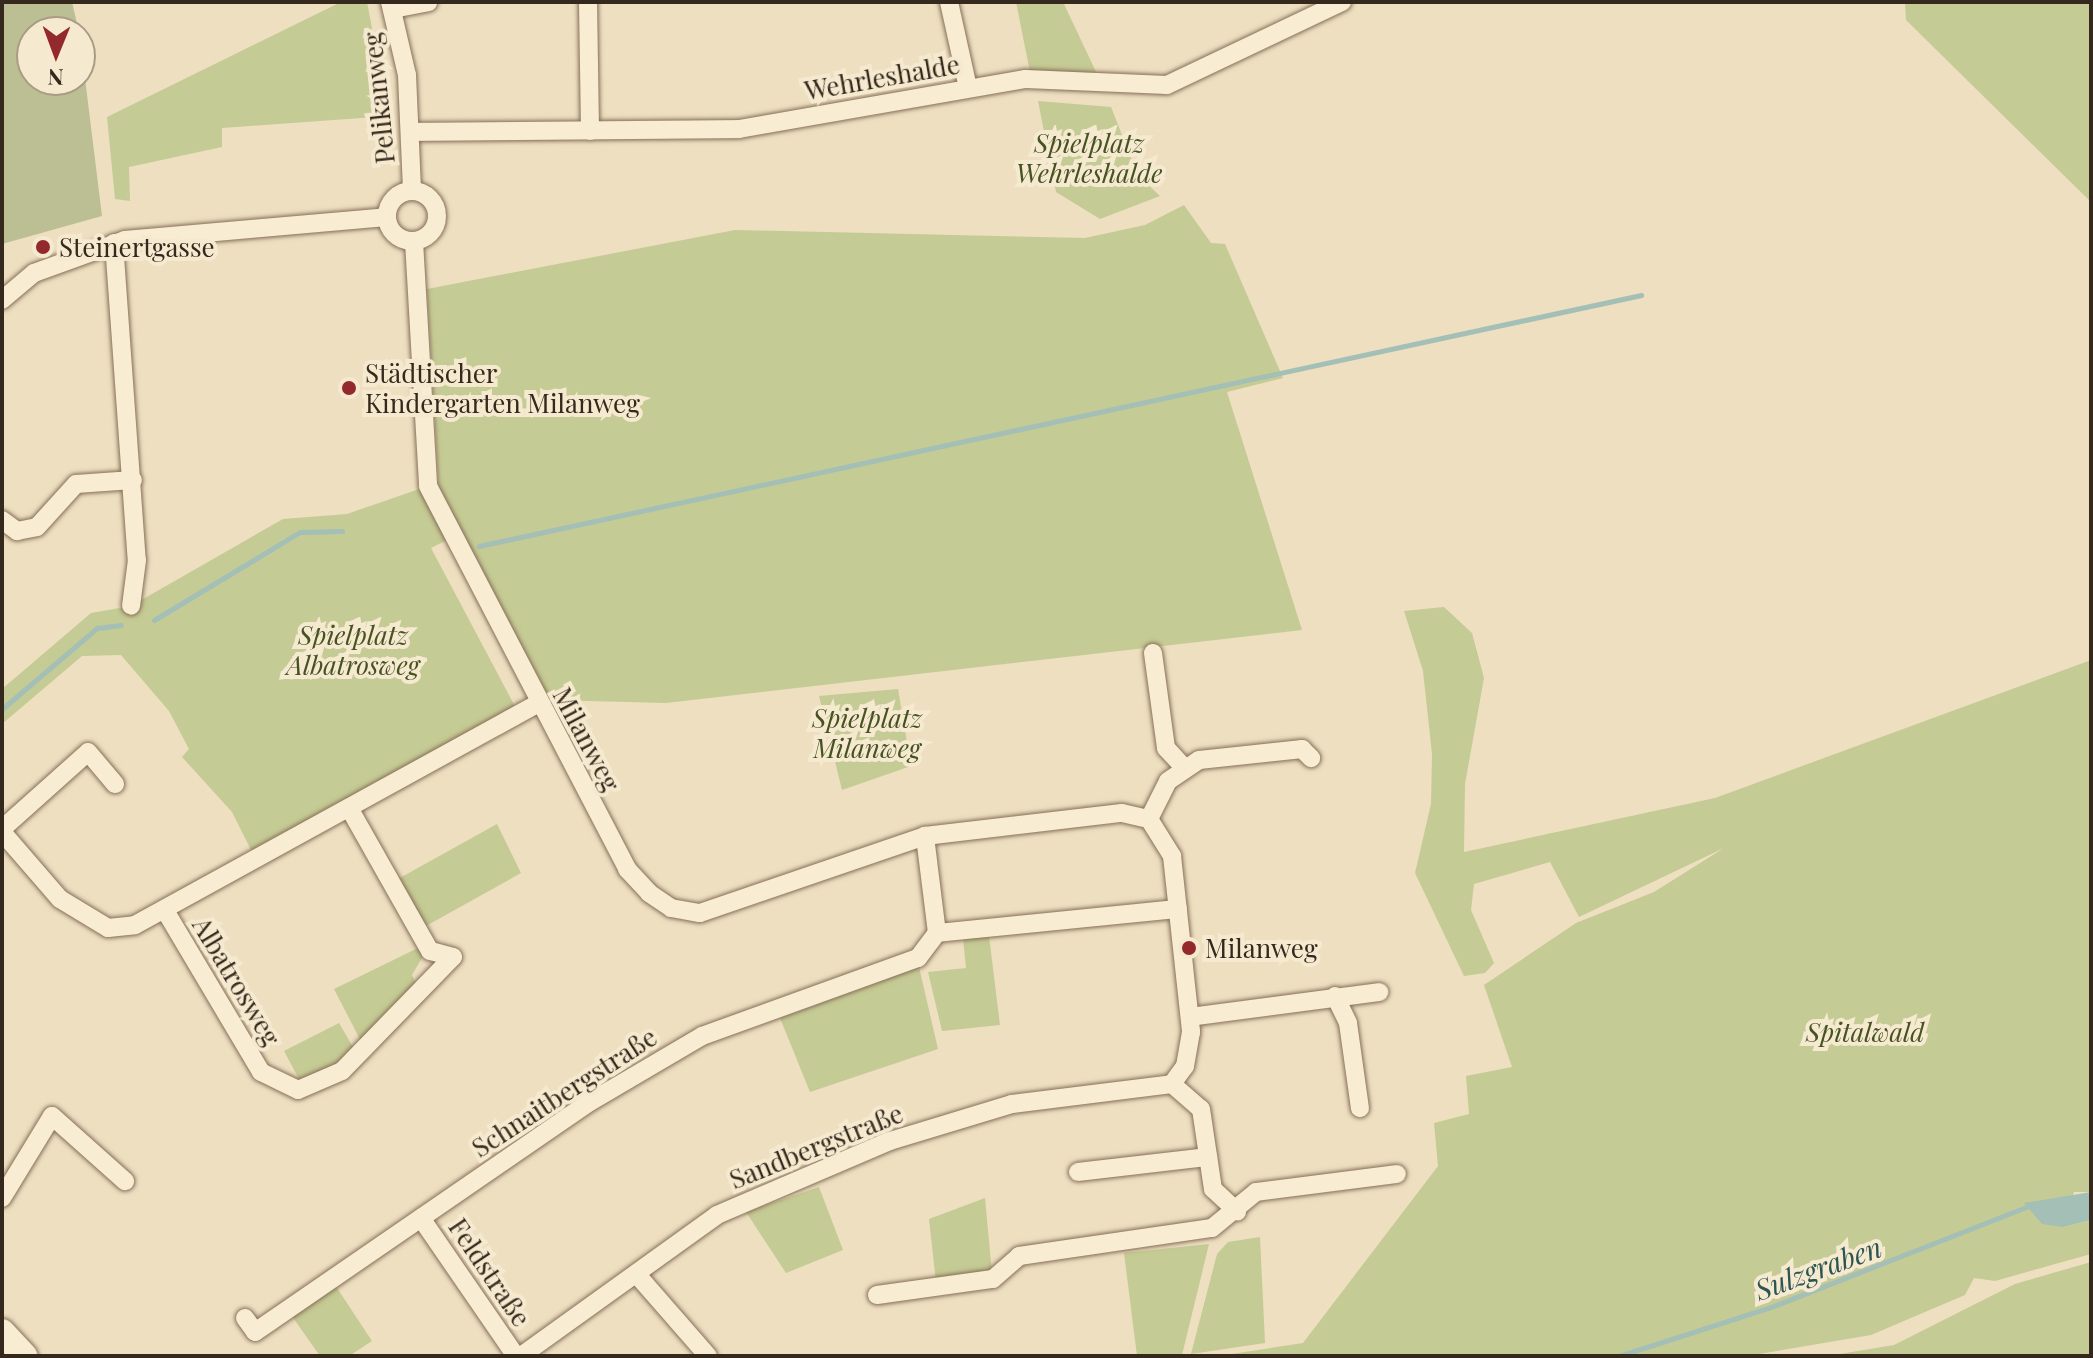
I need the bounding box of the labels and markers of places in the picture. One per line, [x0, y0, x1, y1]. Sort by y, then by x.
place label: Steinertgasse [59, 231, 215, 263]
marker: Steinertgasse [34, 238, 52, 256]
place label: Städtischer Kindergarten Milanweg [365, 357, 640, 418]
marker: Städtischer Kindergarten Milanweg [340, 379, 358, 397]
place label: Milanweg [1205, 932, 1318, 964]
marker: Milanweg [1180, 939, 1198, 957]

